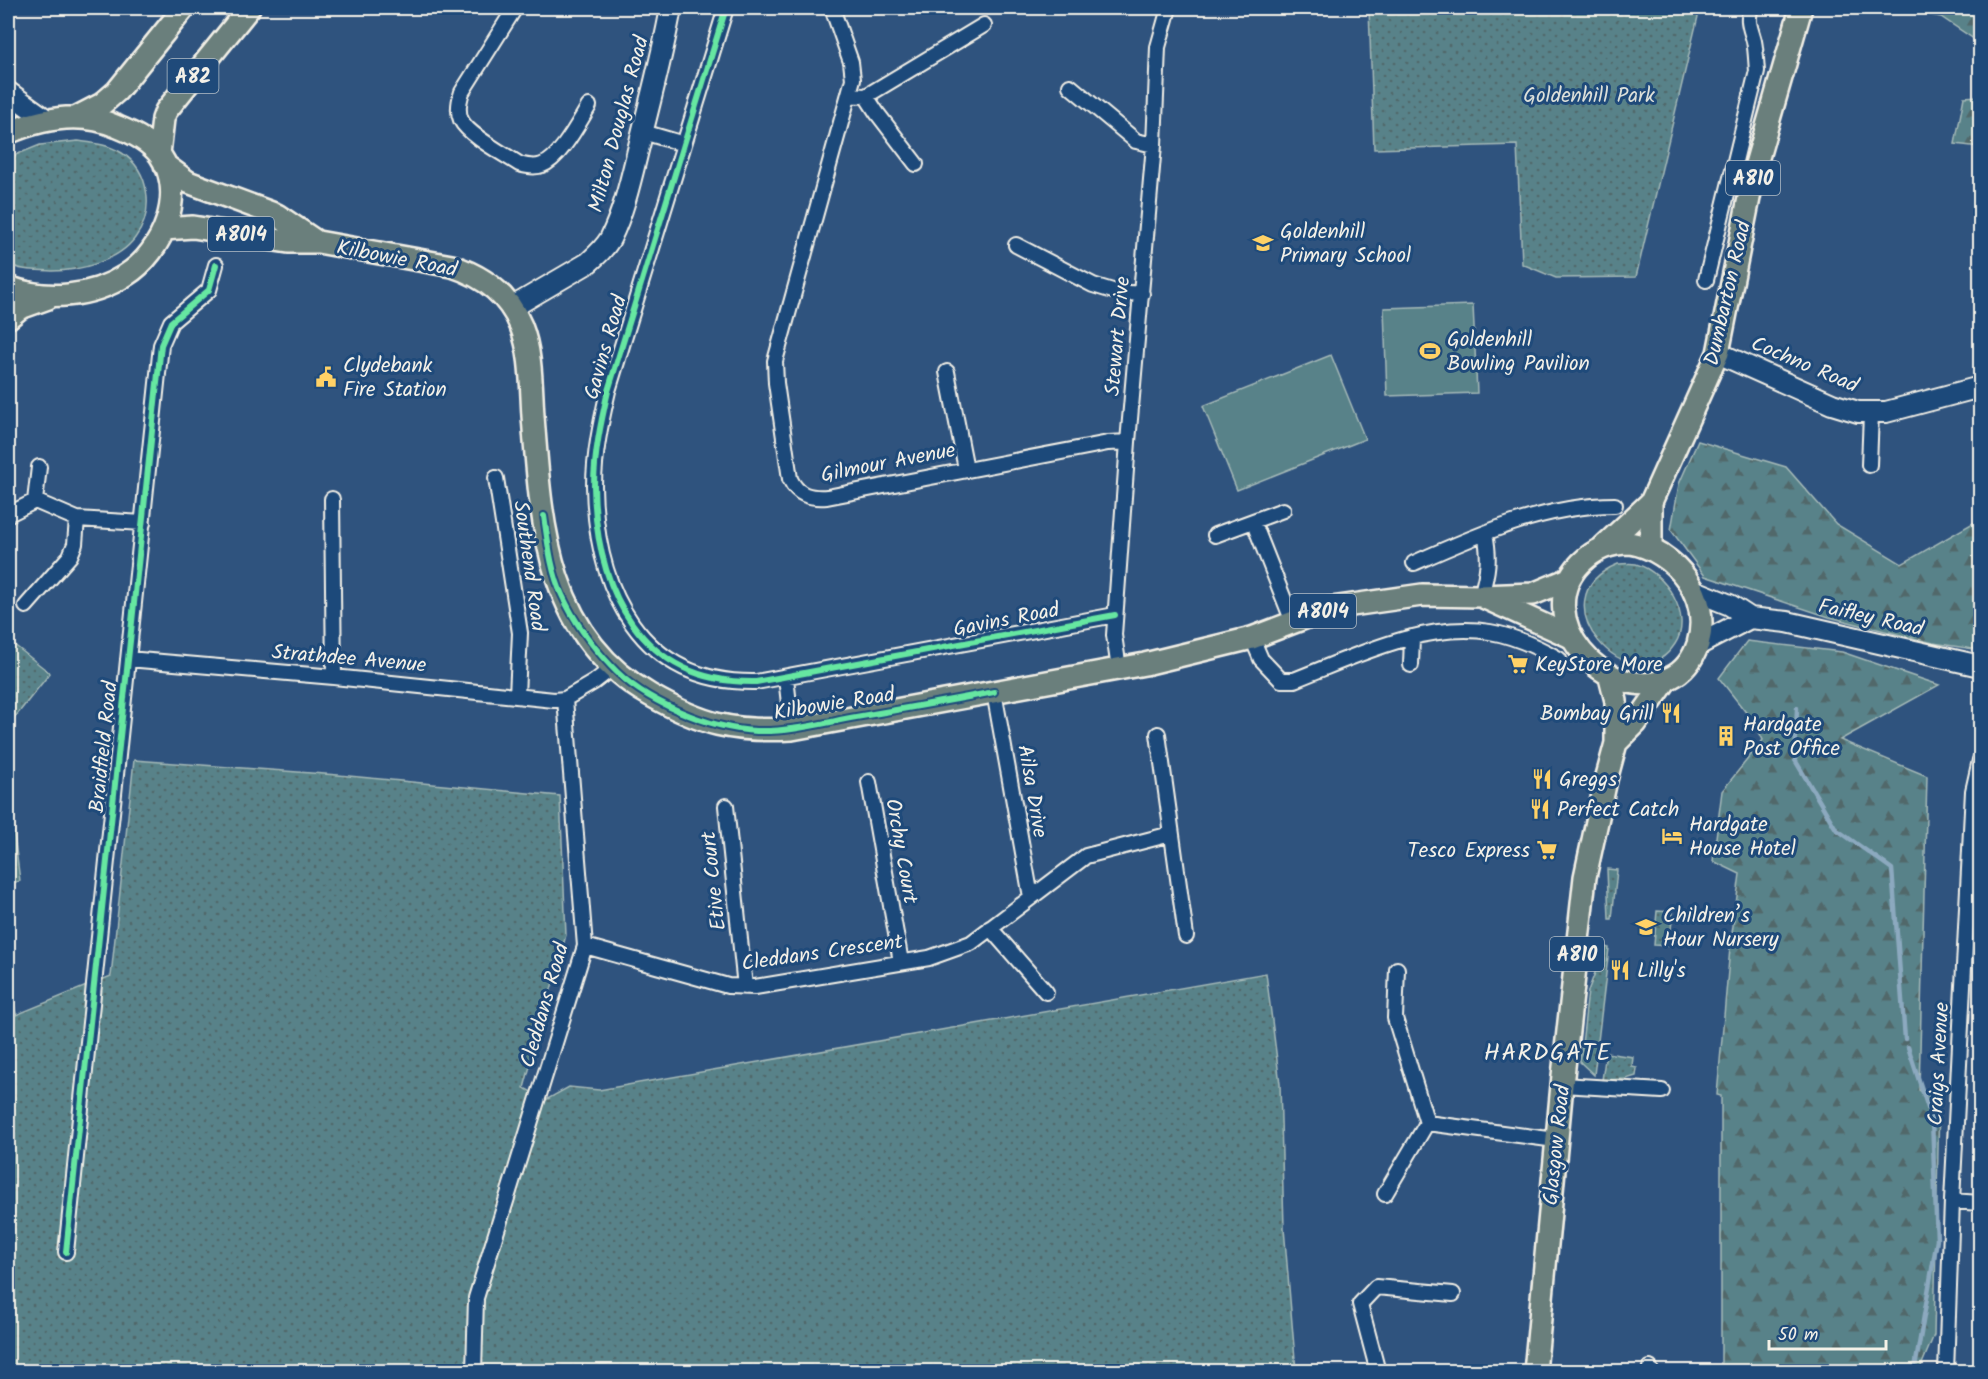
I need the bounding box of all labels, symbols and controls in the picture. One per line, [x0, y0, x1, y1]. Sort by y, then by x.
street label: Milton Douglas Road [580, 32, 659, 216]
road number: A82 [168, 59, 218, 93]
park label: Goldenhill Park [1523, 80, 1655, 113]
road number: A810 [1726, 161, 1780, 195]
place label: Goldenhill Primary School [1280, 216, 1411, 273]
road number: A8014 [208, 217, 274, 251]
street label: Dumbarton Road [1696, 217, 1761, 369]
school or university icon: Goldenhill Primary School [1251, 231, 1275, 255]
street label: Kilbowie Road [334, 232, 460, 287]
street label: Stewart Drive [1097, 274, 1140, 397]
street label: Gavins Road [576, 291, 637, 403]
place label: Goldenhill Bowling Pavilion [1447, 324, 1590, 381]
street label: Cochno Road [1746, 328, 1864, 403]
sports icon: Goldenhill Bowling Pavilion [1418, 339, 1442, 363]
place label: Clydebank Fire Station [343, 350, 447, 407]
public building icon: Clydebank Fire Station [314, 365, 338, 389]
street label: Gilmour Avenue [818, 434, 959, 493]
street label: Southend Road [503, 499, 554, 634]
street label: Faifley Road [1815, 590, 1927, 647]
street label: Gavins Road [951, 594, 1063, 647]
road number: A8014 [1290, 594, 1356, 628]
street label: Strathdee Avenue [270, 636, 428, 683]
place label: KeyStore More [1535, 649, 1663, 682]
supermarket icon: KeyStore More [1506, 652, 1530, 676]
street label: Braidfield Road [81, 679, 128, 815]
street label: Kilbowie Road [771, 679, 898, 730]
place label: Bombay Grill [1540, 698, 1654, 731]
restaurant icon: Bombay Grill [1659, 701, 1683, 725]
place label: Hardgate Post Office [1743, 709, 1841, 766]
building icon: Hardgate Post Office [1714, 724, 1738, 748]
street label: Ailsa Drive [1007, 742, 1056, 841]
place label: Greggs [1559, 764, 1617, 797]
restaurant icon: Greggs [1530, 767, 1554, 791]
place label: Perfect Catch [1557, 794, 1679, 827]
street label: Orchy Court [875, 796, 926, 907]
restaurant icon: Perfect Catch [1528, 797, 1552, 821]
place label: Hardgate House Hotel [1689, 809, 1796, 866]
hotel icon: Hardgate House Hotel [1660, 824, 1684, 848]
street label: Etive Court [693, 829, 736, 932]
place label: Tesco Express [1408, 835, 1530, 868]
supermarket icon: Tesco Express [1535, 838, 1559, 862]
place label: Children’s Hour Nursery [1663, 900, 1779, 957]
school or university icon: Children’s Hour Nursery [1634, 915, 1658, 939]
street label: Cleddans Crescent [739, 926, 906, 981]
road number: A810 [1550, 937, 1604, 971]
street label: Cleddans Road [512, 939, 579, 1072]
place label: Lilly's [1637, 955, 1686, 988]
restaurant icon: Lilly's [1608, 958, 1632, 982]
street label: Craigs Avenue [1920, 1001, 1959, 1127]
district label: HARDGATE [1484, 1034, 1612, 1073]
street label: Glasgow Road [1535, 1083, 1580, 1207]
scale bar [1769, 1313, 1886, 1351]
text: 50 m [1778, 1321, 1818, 1350]

